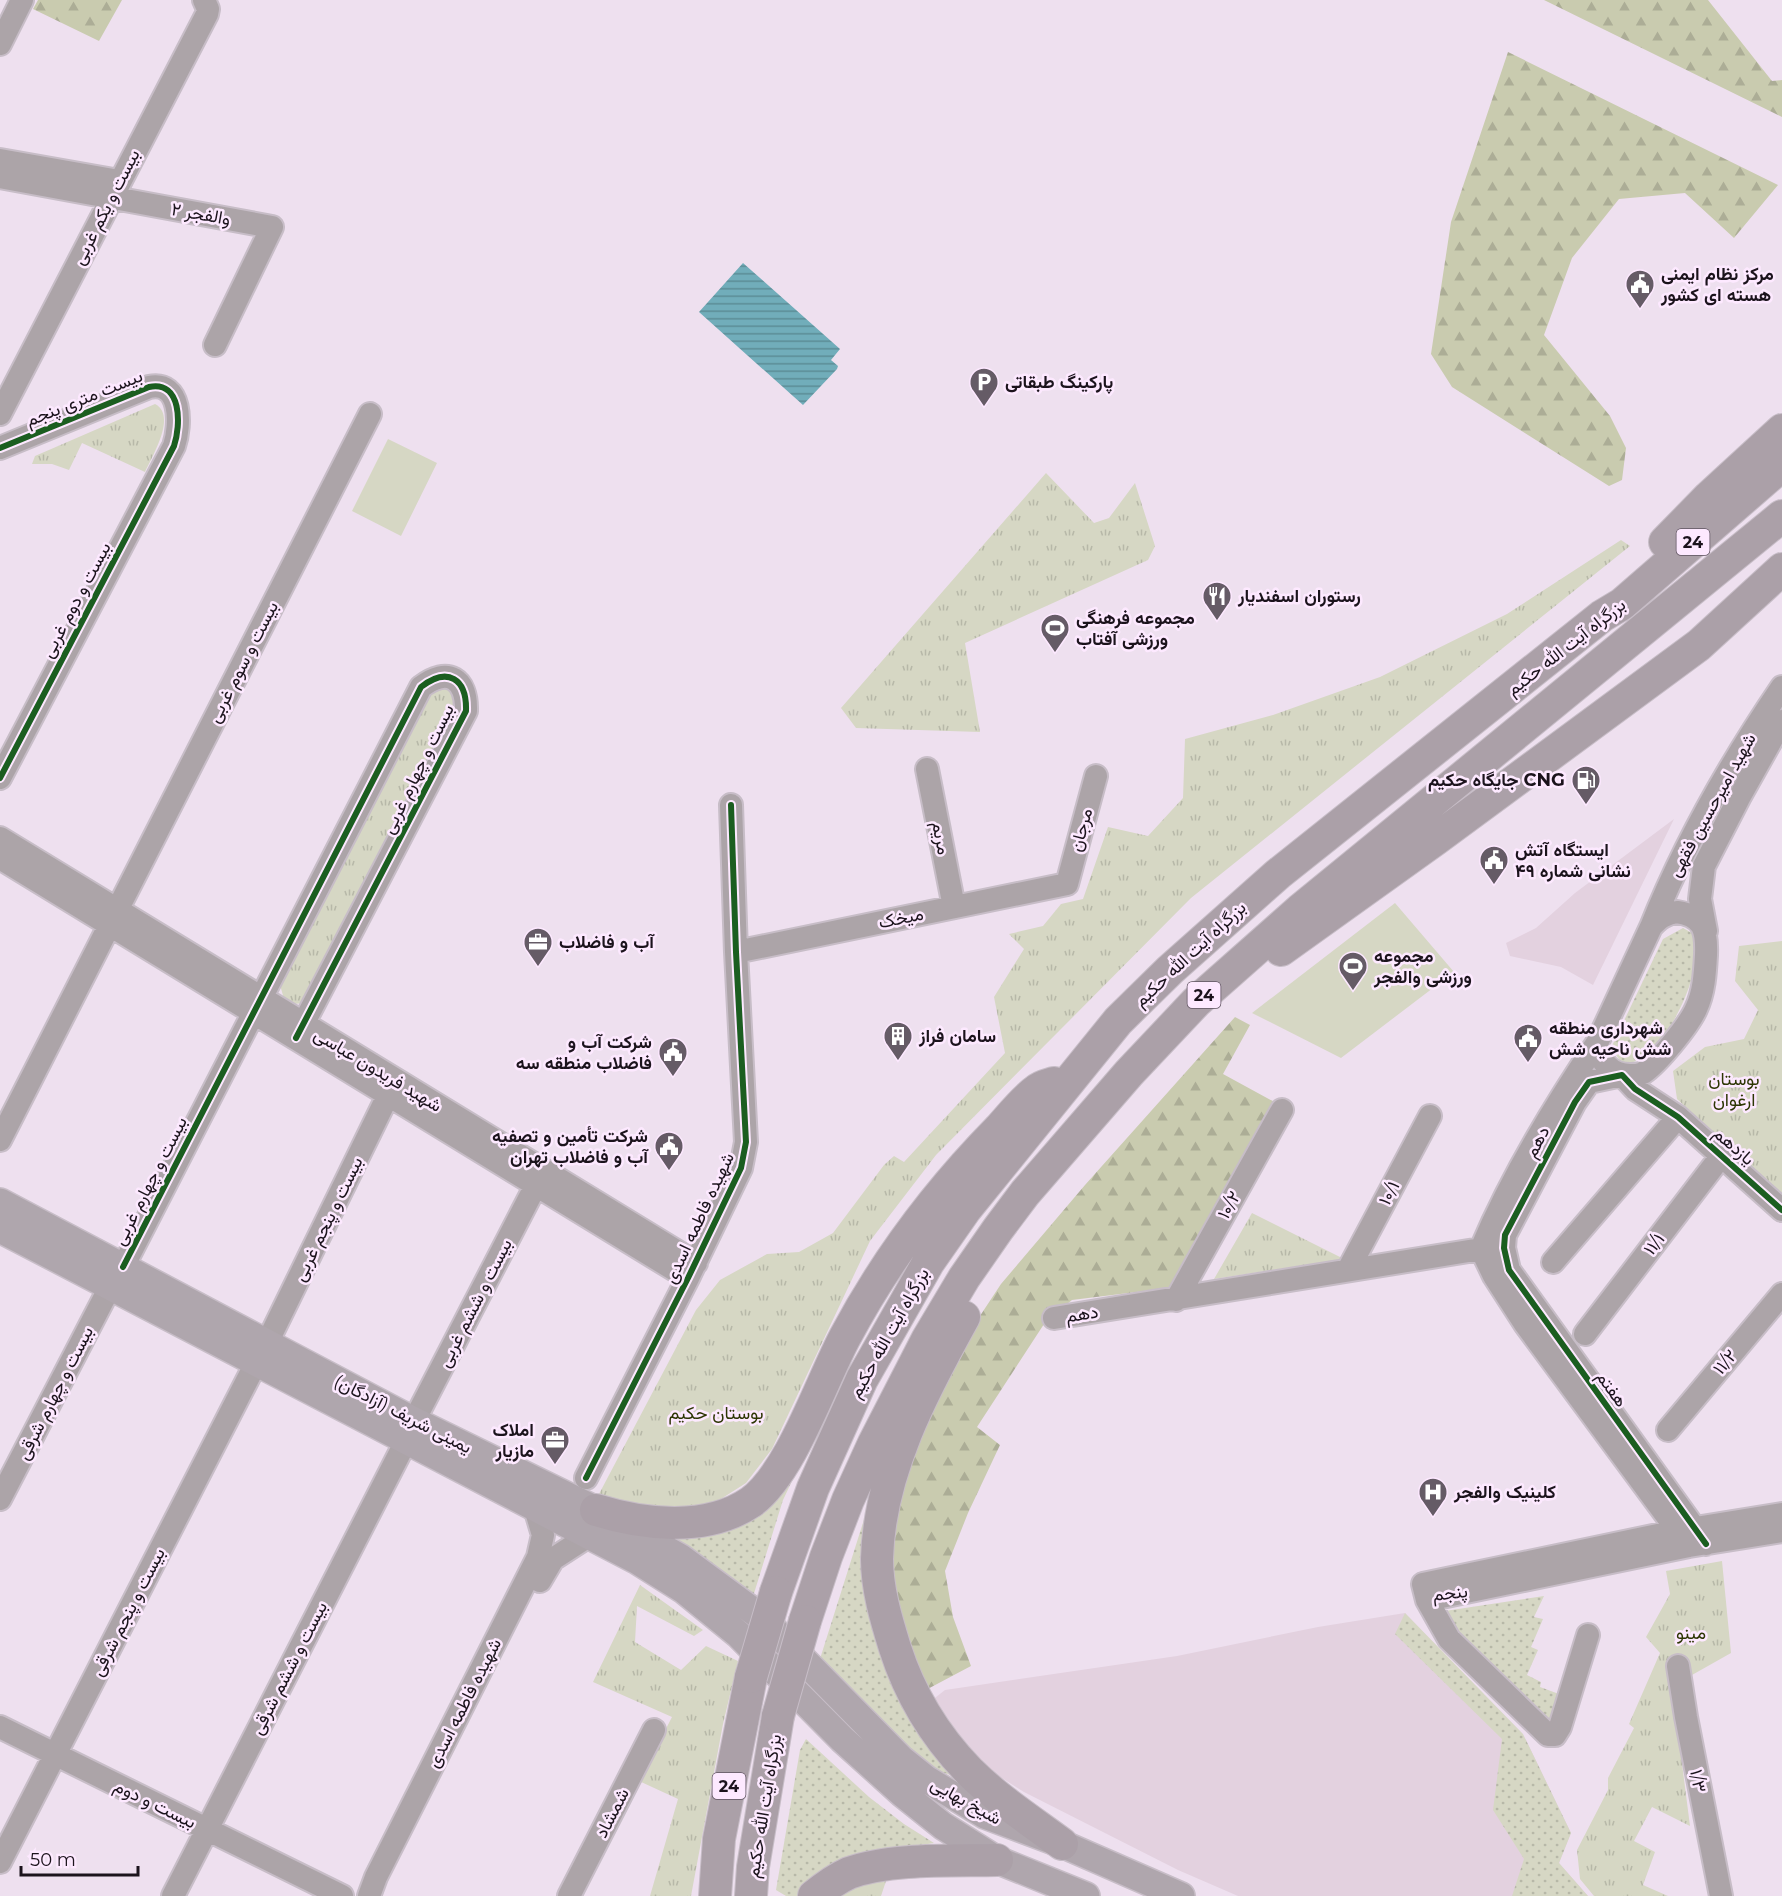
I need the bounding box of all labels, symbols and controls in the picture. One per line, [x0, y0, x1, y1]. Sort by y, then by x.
street label: بیست و یکم غربی [67, 146, 145, 269]
street label: والفجر ۲ [170, 198, 232, 230]
place label: مرکز نظام ایمنی هسته ای کشور [1660, 263, 1774, 306]
public building icon: مرکز نظام ایمنی هسته ای کشور [1624, 268, 1656, 310]
street label: بیست متری پنجم [22, 365, 146, 432]
parking icon: پارکینگ طبقاتی [968, 366, 1000, 408]
place label: پارکینگ طبقاتی [1005, 371, 1113, 394]
road number: 24 [1676, 529, 1710, 555]
street label: بیست و دوم غربی [36, 538, 117, 662]
restaurant icon: رستوران اسفندیار [1201, 580, 1233, 622]
place label: رستوران اسفندیار [1237, 585, 1361, 607]
street label: بزرگراه آیت الله حکیم [1502, 594, 1631, 701]
street label: بیست و سوم غربی [203, 598, 284, 727]
place label: مجموعه فرهنگی ورزشی آفتاب [1076, 607, 1195, 650]
sports icon: مجموعه فرهنگی ورزشی آفتاب [1039, 612, 1071, 654]
street label: بیست و چهارم غربی [377, 701, 460, 838]
street label: شهید امیرحسین فقهی [1663, 729, 1761, 881]
fuel station icon: جایگاه حکیم CNG [1570, 764, 1602, 806]
place label: جایگاه حکیم CNG [1428, 769, 1565, 792]
street label: مرجان [1065, 806, 1097, 854]
street label: مریم [926, 819, 955, 857]
place label: ایستگاه آتش نشانی شماره ۴۹ [1515, 839, 1631, 882]
public building icon: ایستگاه آتش نشانی شماره ۴۹ [1478, 844, 1510, 886]
street label: بزرگراه آیت الله حکیم [1129, 896, 1251, 1012]
street label: میخک [877, 903, 925, 933]
office icon: آب و فاضلاب [522, 926, 554, 968]
place label: آب و فاضلاب [559, 931, 655, 953]
place label: مجموعه ورزشی والفجر [1373, 945, 1472, 988]
sports icon: مجموعه ورزشی والفجر [1337, 950, 1369, 992]
road number: 24 [1188, 982, 1220, 1008]
place label: شهرداری منطقه شش ناحیه شش [1549, 1017, 1671, 1060]
building icon: سامان فراز [882, 1020, 914, 1062]
public building icon: شهرداری منطقه شش ناحیه شش [1512, 1022, 1544, 1064]
street label: شهید فریدون عباسی [310, 1023, 446, 1117]
place label: سامان فراز [918, 1025, 996, 1047]
place label: شرکت آب و فاضلاب منطقه سه [516, 1031, 652, 1074]
public building icon: شرکت آب و فاضلاب منطقه سه [657, 1036, 689, 1078]
park label: بوستان ارغوان [1708, 1068, 1760, 1111]
street label: بیست و چهارم غربی [108, 1113, 193, 1250]
street label: دهم [1520, 1122, 1555, 1162]
street label: یازدهم [1708, 1122, 1759, 1171]
place label: شركت تأمين و تصفيه آب و فاضلاب تهران [492, 1125, 649, 1168]
public building icon: شركت تأمين و تصفيه آب و فاضلاب تهران [653, 1130, 685, 1172]
street label: شهیده فاطمه اسدی [659, 1149, 739, 1287]
street label: بیست و پنجم غربی [288, 1153, 369, 1285]
street label: ۱۰/۱ [1374, 1177, 1404, 1209]
street label: ۱۰/۲ [1213, 1187, 1245, 1223]
street label: ۱۱/۱ [1639, 1229, 1669, 1259]
street label: بیست و ششم غربی [433, 1235, 518, 1371]
street label: بزرگراه آیت الله حکیم [844, 1264, 935, 1402]
street label: دهم [1064, 1301, 1100, 1328]
street label: بیست و چهارم شرقی [12, 1323, 99, 1464]
street label: ۱۱/۲ [1708, 1345, 1742, 1379]
street label: هفتم [1591, 1367, 1632, 1412]
street label: یمینی شریف (آزادگان) [330, 1370, 476, 1458]
park label: بوستان حکیم [668, 1402, 764, 1425]
place label: املاک مازیار [492, 1419, 534, 1462]
office icon: املاک مازیار [539, 1424, 571, 1466]
hospital icon: کلینیک والفجر [1417, 1476, 1449, 1518]
place label: کلینیک والفجر [1453, 1481, 1556, 1503]
street label: بیست و پنجم شرقی [86, 1544, 171, 1680]
street label: پنجم [1431, 1580, 1469, 1607]
street label: بیست و ششم شرقی [246, 1598, 333, 1739]
park label: مینو [1676, 1622, 1706, 1644]
street label: شهیده فاطمه اسدی [422, 1635, 506, 1771]
street label: بزرگراه آیت الله حکیم [742, 1733, 787, 1880]
street label: ۱/۳ [1685, 1768, 1711, 1794]
road number: 24 [712, 1773, 746, 1799]
street label: شیخ بهایی [926, 1773, 1005, 1830]
street label: بیست و دوم [110, 1775, 200, 1834]
street label: شمشاد [590, 1784, 634, 1842]
scale bar [21, 1839, 138, 1877]
text: 50 m [30, 1849, 76, 1871]

